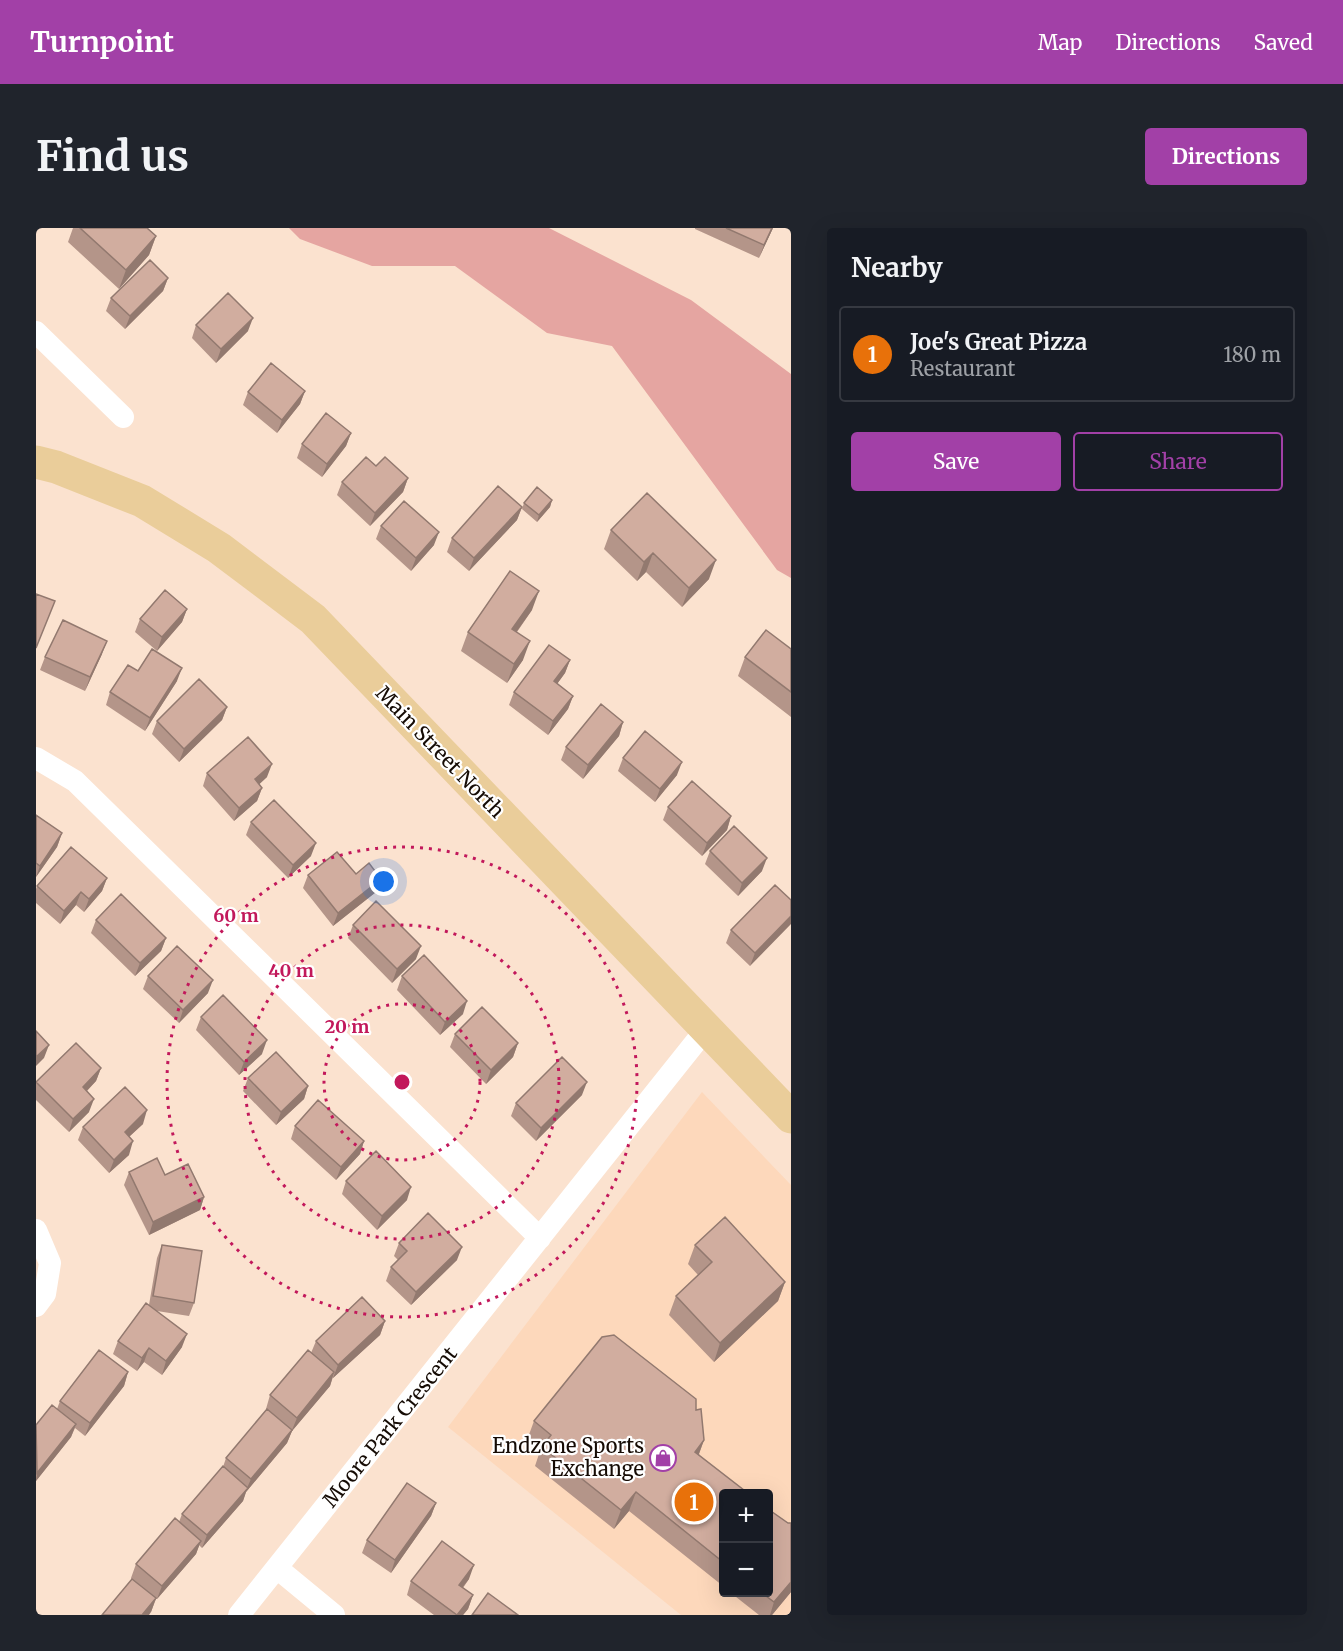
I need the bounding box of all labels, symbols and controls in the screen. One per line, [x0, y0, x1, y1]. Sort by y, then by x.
text: Turnpoint [30, 24, 174, 60]
text: Map [1038, 29, 1082, 56]
text: Directions [1115, 29, 1220, 56]
text: Saved [1253, 29, 1313, 56]
button: Directions [1145, 128, 1307, 185]
text: Find us [36, 130, 189, 182]
text: Nearby [851, 251, 943, 284]
text: Joe's Great Pizza [910, 328, 1087, 356]
text: 1 [868, 342, 877, 367]
text: 180 m [1223, 342, 1281, 367]
text: Restaurant [910, 356, 1015, 381]
button: Save [851, 432, 1061, 491]
button: Share [1073, 432, 1283, 491]
street label: Main Street North [371, 680, 510, 823]
your location [369, 867, 398, 896]
text: 60 m [213, 904, 259, 927]
text: 40 m [268, 959, 314, 982]
text: 20 m [325, 1015, 369, 1038]
centre of rings [392, 1072, 412, 1092]
street label: Moore Park Crescent [317, 1341, 462, 1512]
place label: Endzone Sports Exchange [492, 1433, 644, 1481]
shop icon: Endzone Sports Exchange [648, 1443, 678, 1473]
pin: 1 [674, 1480, 714, 1524]
map controls [719, 1489, 773, 1597]
button: + [719, 1489, 773, 1543]
button: − [719, 1543, 773, 1597]

